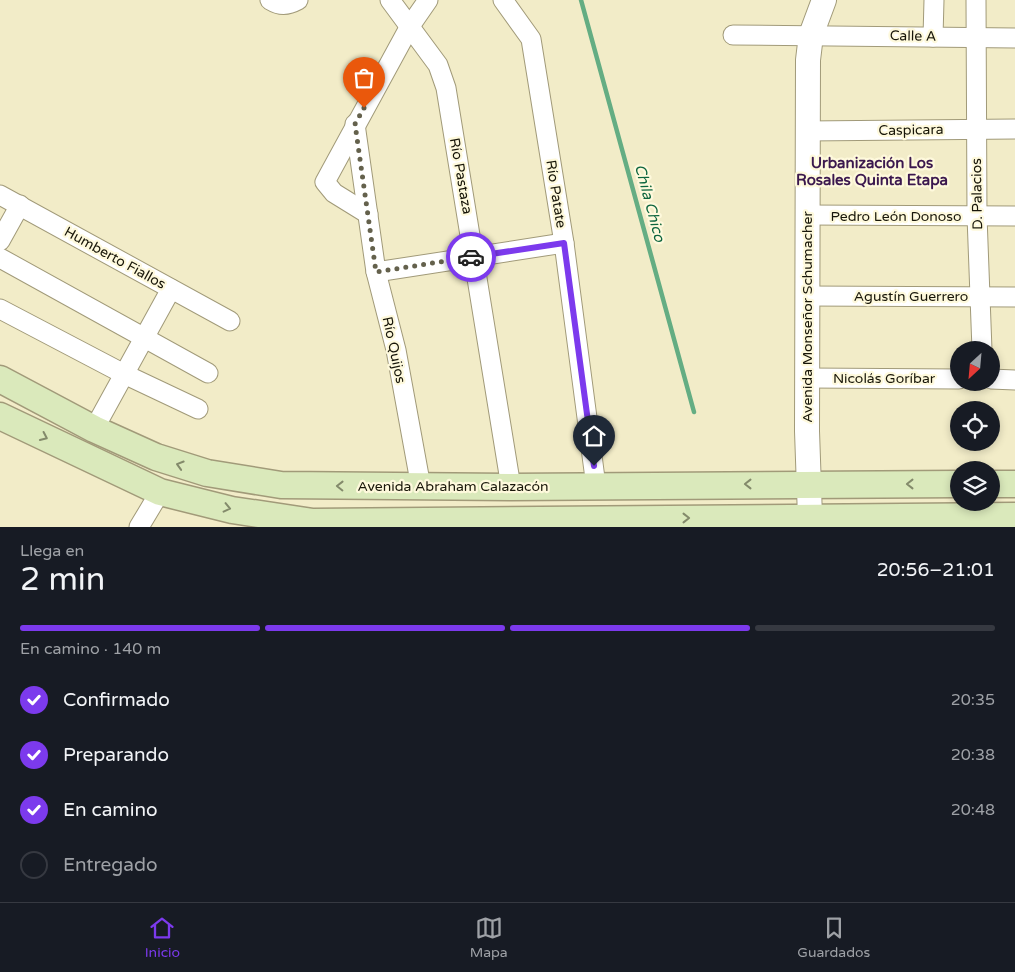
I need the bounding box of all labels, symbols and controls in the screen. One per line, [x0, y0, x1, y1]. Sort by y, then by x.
street label: Calle A [890, 27, 936, 45]
pin [343, 57, 385, 108]
icon: bag [350, 64, 378, 92]
street label: Caspicara [878, 121, 944, 139]
street label: Río Pastaza [446, 136, 476, 216]
district label: Urbanización Los Rosales Quinta Etapa [796, 154, 948, 190]
street label: D. Palacios [968, 158, 986, 230]
street label: Río Patate [542, 159, 570, 229]
water label: Chila Chico [631, 162, 669, 245]
street label: Pedro León Donoso [831, 208, 961, 225]
street label: Avenida Monseñor Schumacher [799, 211, 816, 423]
street label: Humberto Fiallos [61, 223, 169, 293]
courier [446, 232, 496, 282]
icon: car [457, 243, 485, 271]
street label: Agustín Guerrero [854, 288, 968, 305]
street label: Río Quijos [379, 315, 409, 385]
north arrow [950, 341, 1000, 391]
map controls [950, 341, 1000, 511]
street label: Nicolás Goríbar [833, 370, 936, 387]
button: locate [950, 401, 1000, 451]
pin [573, 415, 615, 466]
icon: home [580, 422, 608, 450]
one-way arrow [39, 430, 48, 441]
one-way arrow [176, 460, 184, 470]
button: layers [950, 461, 1000, 511]
street label: Avenida Abraham Calazacón [357, 478, 549, 495]
one-way arrow [743, 479, 751, 489]
one-way arrow [906, 479, 914, 489]
one-way arrow [336, 481, 344, 491]
one-way arrow [223, 502, 232, 513]
one-way arrow [682, 513, 690, 523]
text: Llega en [20, 541, 84, 561]
text: 20:56–21:01 [877, 559, 995, 581]
text: 2 min [20, 561, 105, 599]
text: En camino · 140 m [20, 639, 161, 659]
icon: check [20, 686, 48, 714]
text: Confirmado [63, 689, 170, 711]
text: 20:35 [951, 690, 995, 710]
icon: check [20, 741, 48, 769]
text: Preparando [63, 744, 169, 766]
text: 20:38 [951, 745, 995, 765]
icon: check [20, 796, 48, 824]
text: En camino [63, 799, 158, 821]
text: 20:48 [951, 800, 995, 820]
text: Entregado [63, 854, 158, 876]
tab: Inicio [145, 914, 180, 961]
tab: Mapa [470, 914, 508, 961]
tab: Guardados [797, 914, 870, 961]

